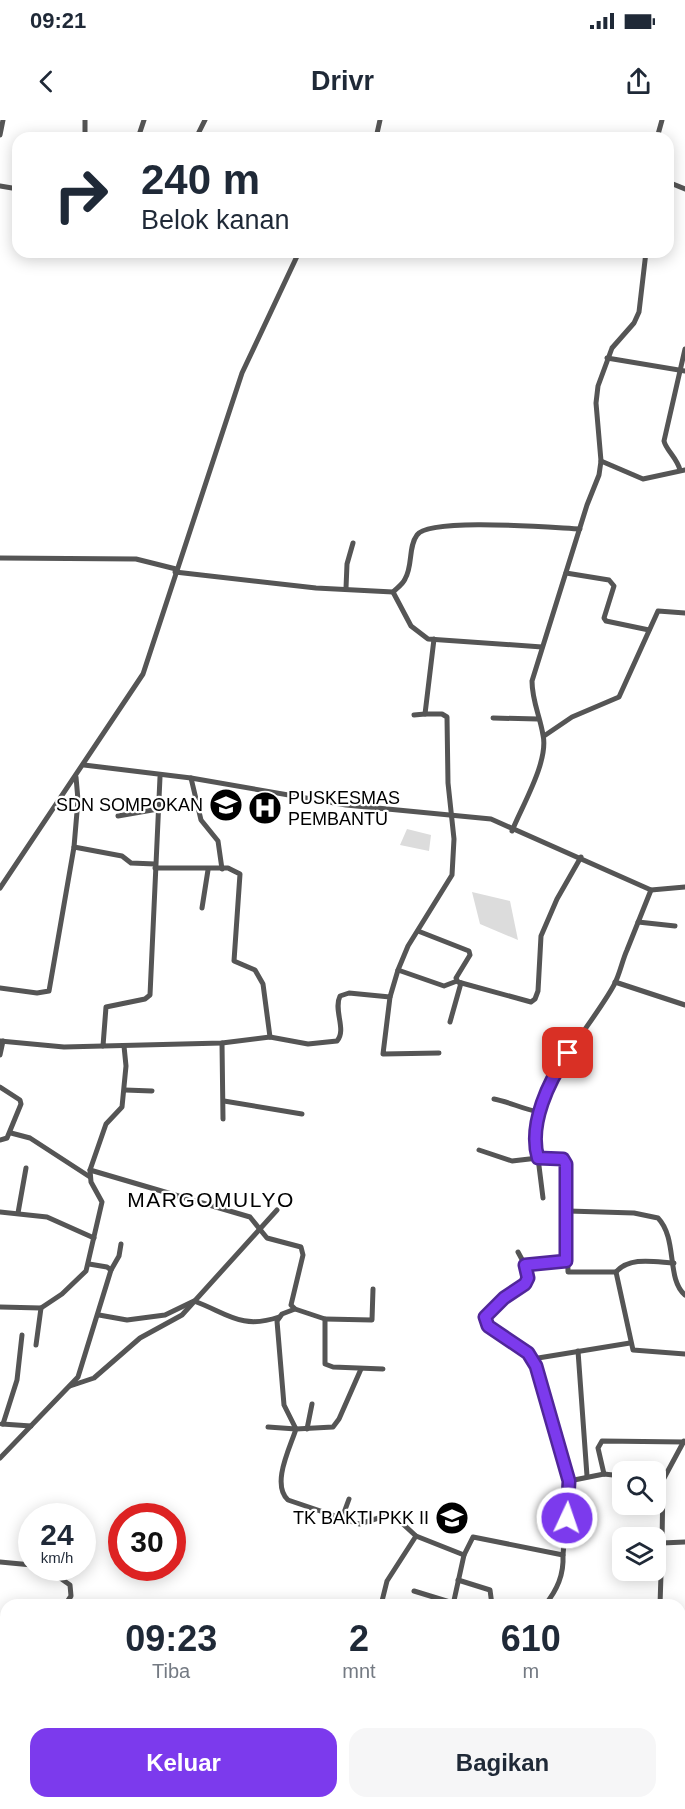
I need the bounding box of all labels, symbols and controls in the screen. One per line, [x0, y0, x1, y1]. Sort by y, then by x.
text: 09:21 [30, 8, 86, 33]
icon: back [30, 65, 63, 98]
icon: share [622, 65, 655, 98]
text: Drivr [311, 66, 374, 96]
icon: right [42, 156, 120, 234]
text: 240 m [141, 156, 260, 203]
text: Belok kanan [141, 205, 290, 235]
school or university icon: SDN SOMPOKAN [208, 787, 244, 823]
place label: PUSKESMAS PEMBANTU [288, 788, 400, 829]
hospital icon: PUSKESMAS PEMBANTU [247, 790, 283, 826]
place label: SDN SOMPOKAN [56, 795, 203, 815]
pin [542, 1027, 593, 1078]
icon: arrive [551, 1036, 584, 1069]
district label: MARGOMULYO [127, 1188, 295, 1211]
map controls [612, 1461, 666, 1581]
button: search [612, 1461, 666, 1515]
position arrow [535, 1486, 599, 1550]
school or university icon: TK BAKTI PKK II [434, 1500, 470, 1536]
speed limit sign: 30 [108, 1503, 186, 1581]
place label: TK BAKTI PKK II [293, 1508, 429, 1528]
text: 24 [40, 1518, 74, 1551]
button: layers [612, 1527, 666, 1581]
text: km/h [41, 1549, 73, 1566]
text: 09:23 [125, 1618, 217, 1659]
text: 2 [349, 1618, 369, 1659]
text: 610 [501, 1618, 561, 1659]
text: Tiba [152, 1660, 190, 1682]
text: mnt [342, 1660, 376, 1682]
text: m [523, 1660, 539, 1682]
button: Keluar [30, 1728, 337, 1797]
button: Bagikan [349, 1728, 656, 1797]

